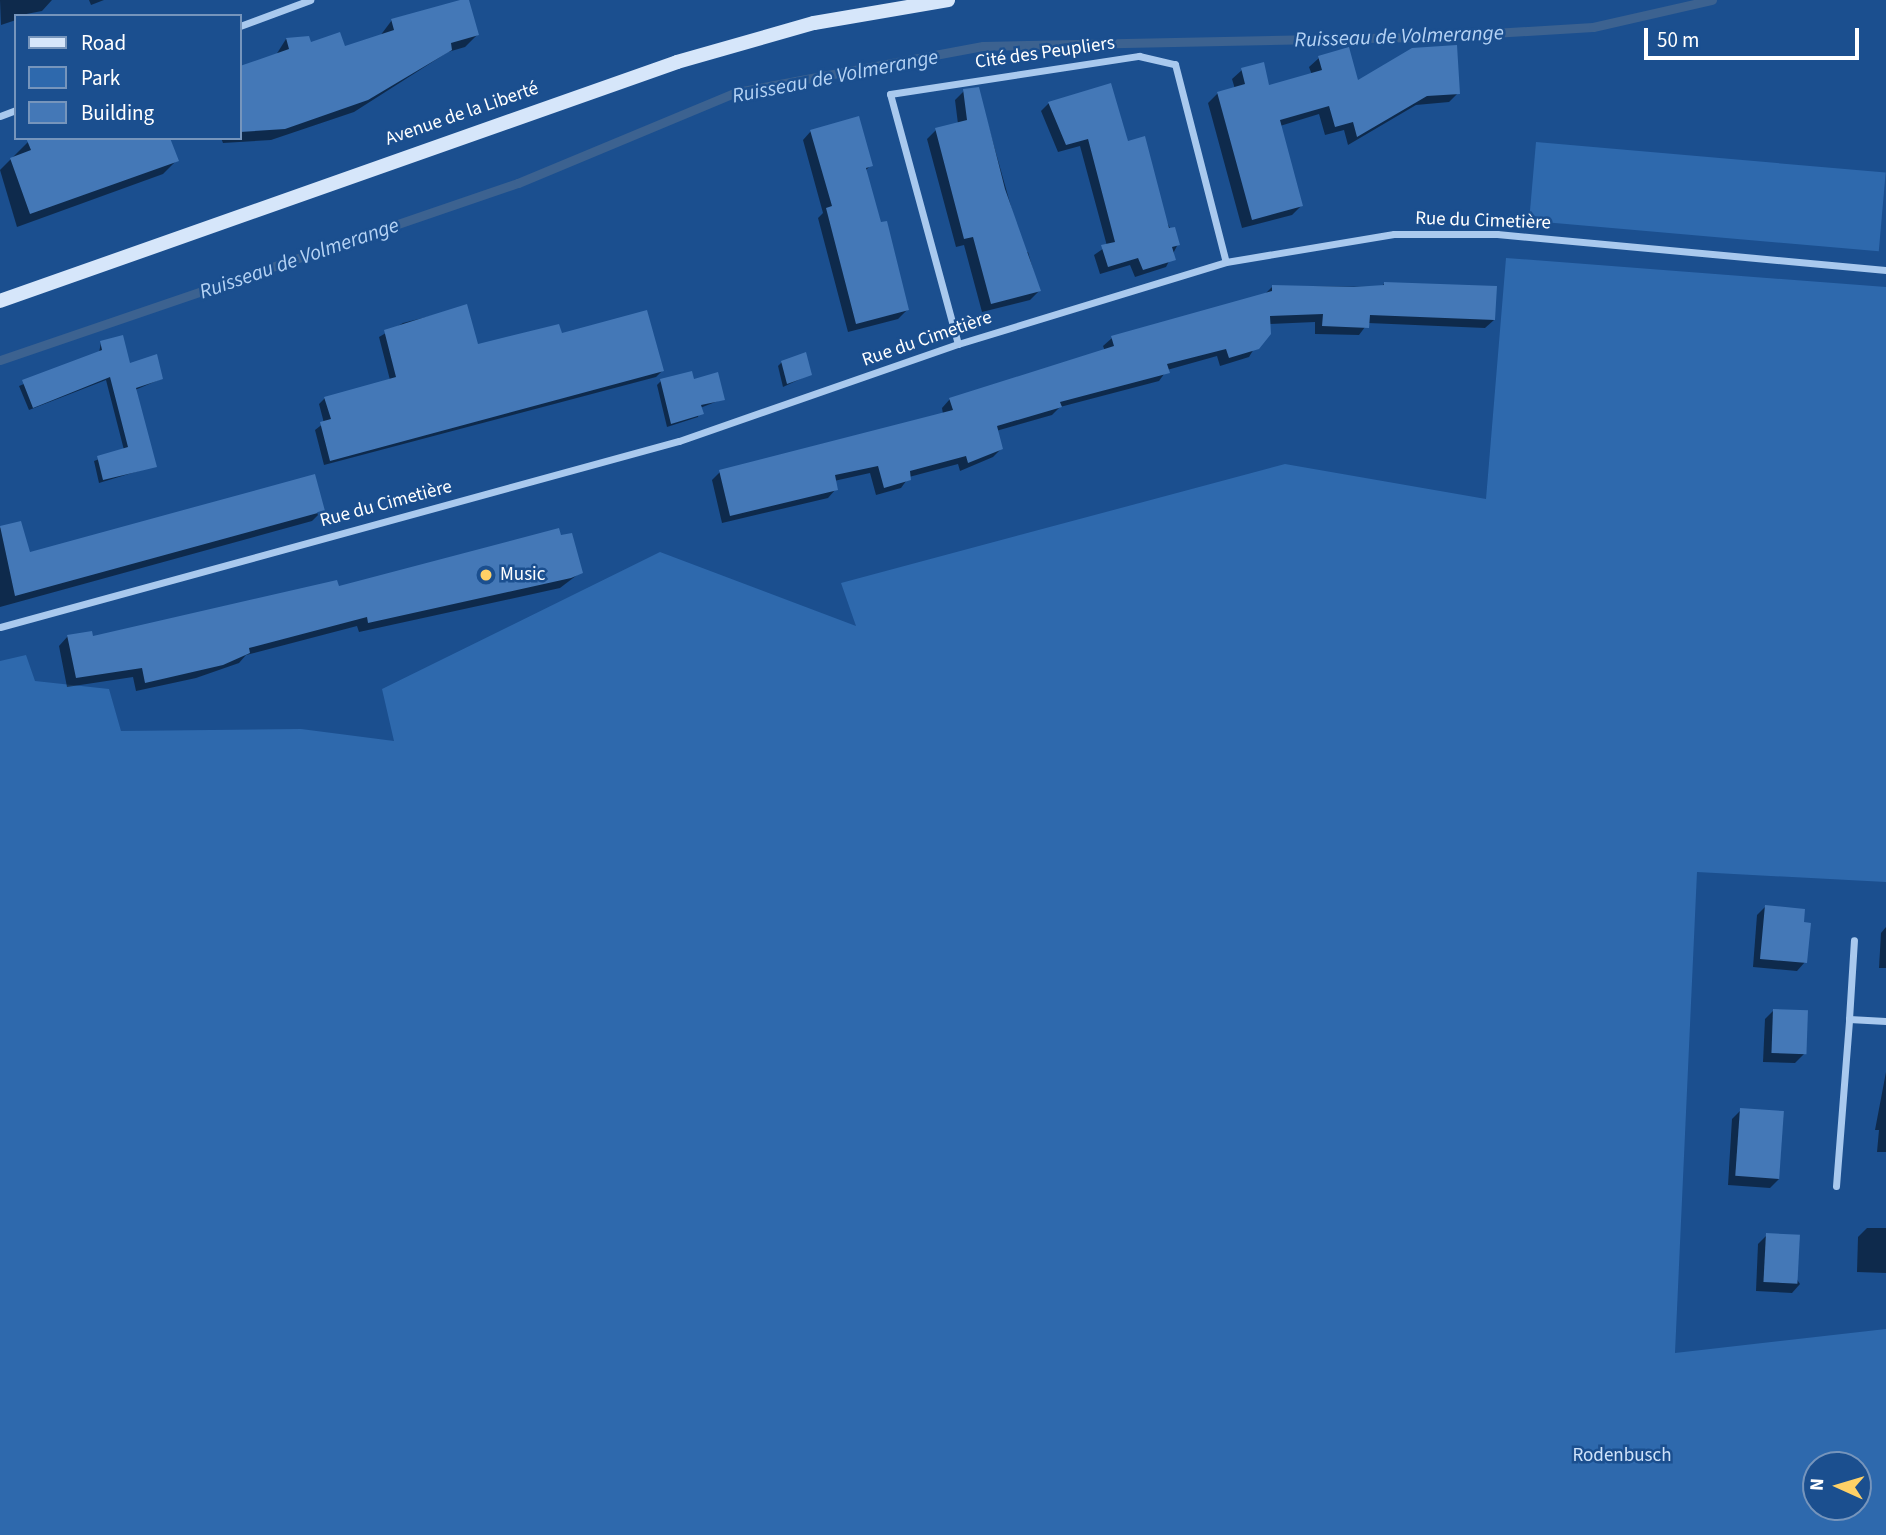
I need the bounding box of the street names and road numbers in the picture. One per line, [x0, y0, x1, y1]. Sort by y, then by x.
street label: Cité des Peupliers [974, 32, 1116, 74]
street label: Avenue de la Liberté [382, 77, 542, 151]
street label: Rue du Cimetière [1415, 207, 1551, 235]
street label: Rue du Cimetière [859, 306, 995, 372]
street label: Rue du Cimetière [317, 475, 455, 533]

